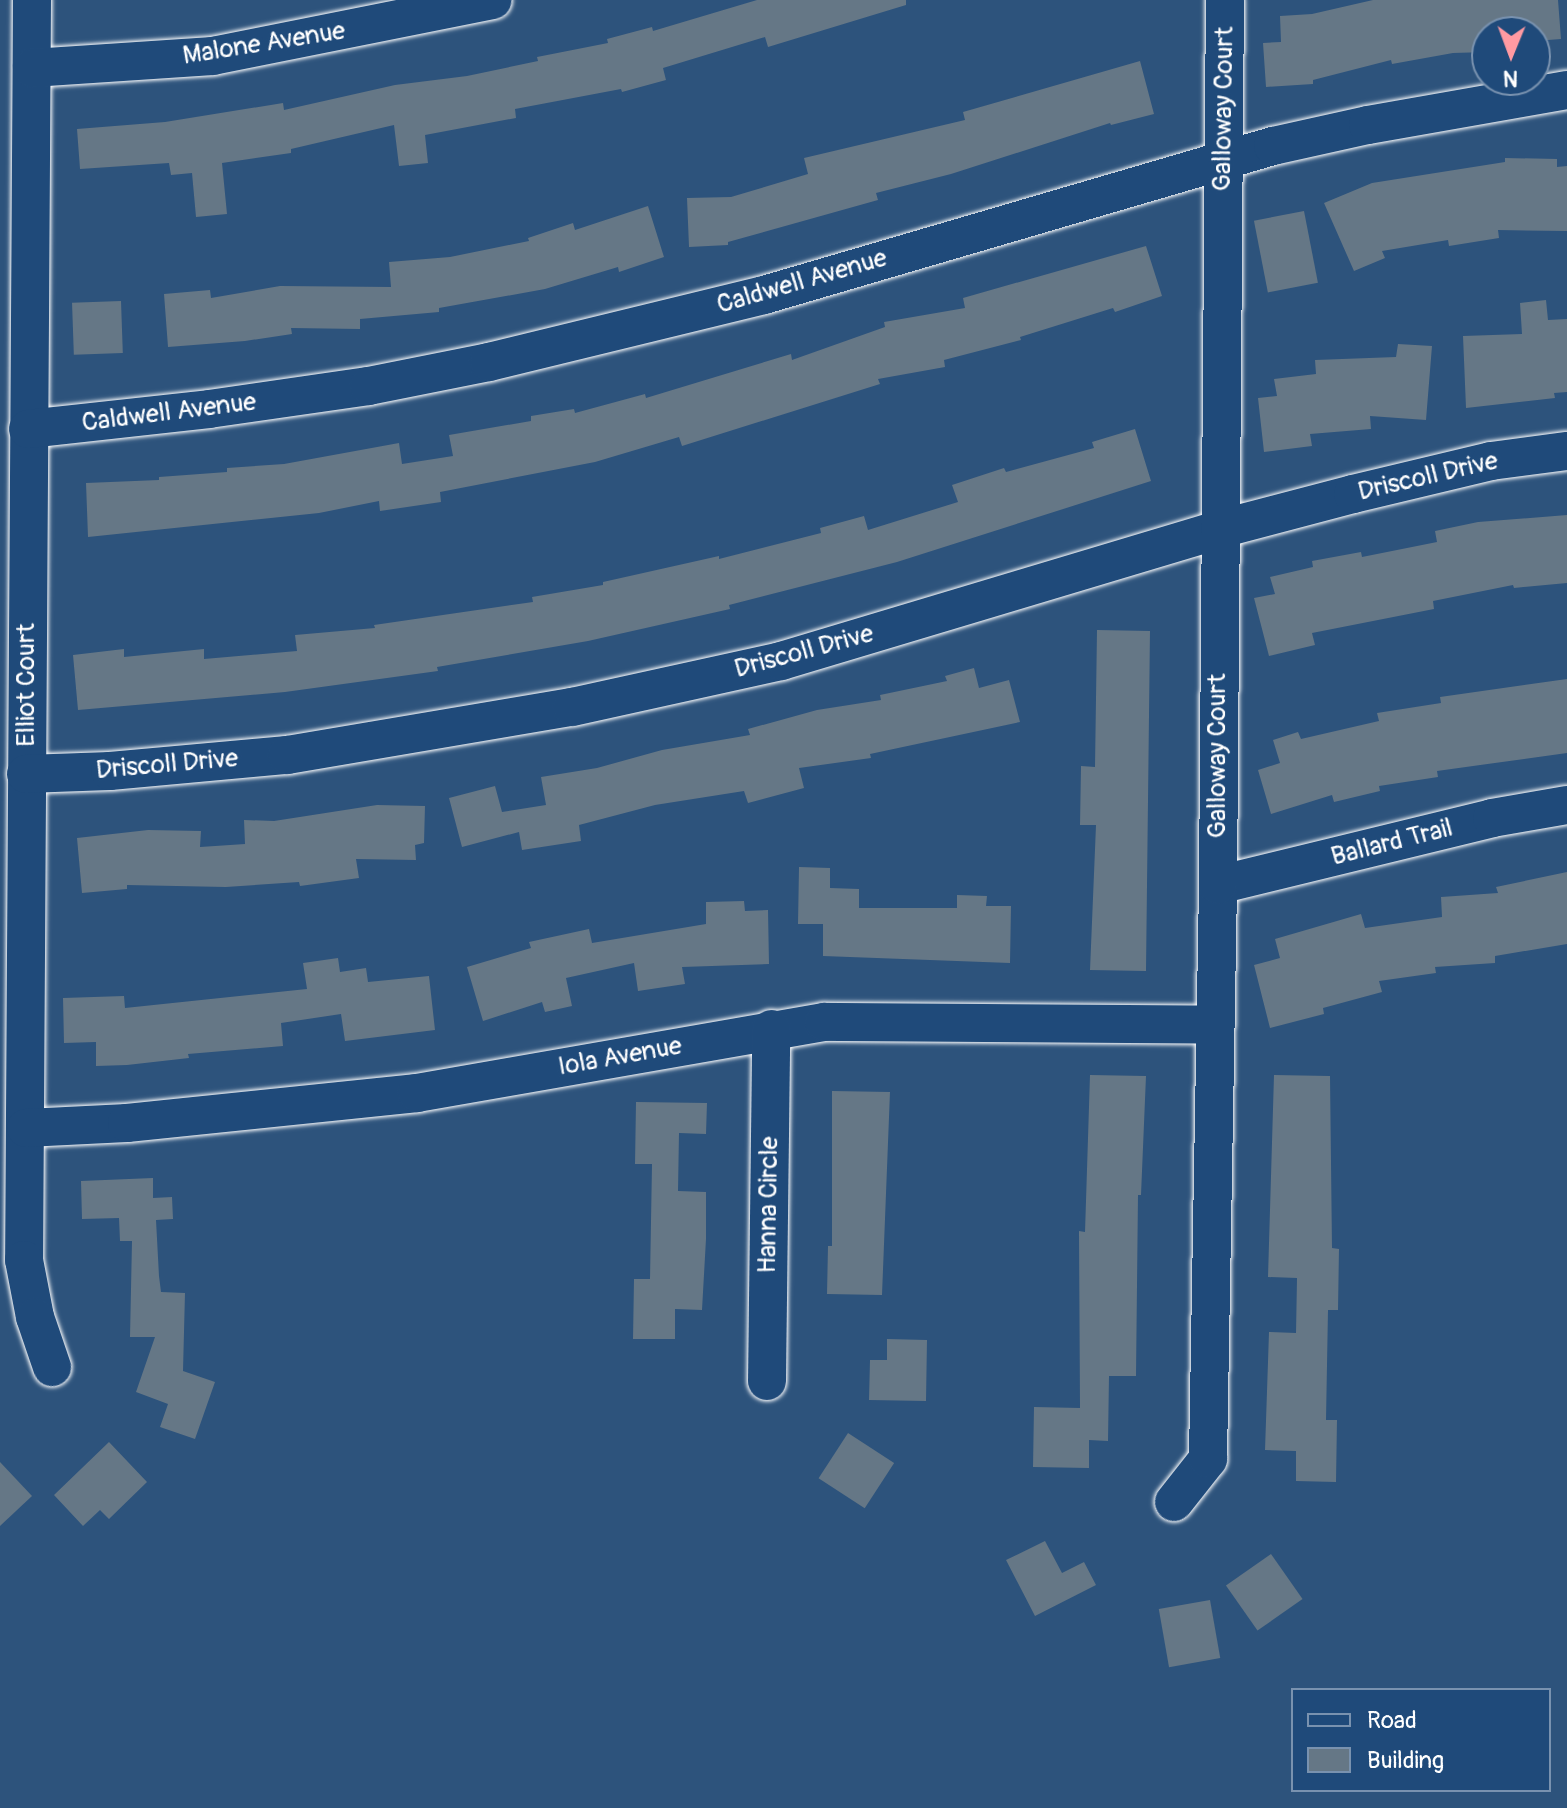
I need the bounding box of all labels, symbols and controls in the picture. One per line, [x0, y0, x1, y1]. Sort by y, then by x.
street label: Malone Avenue [181, 16, 347, 72]
north arrow [1471, 16, 1551, 96]
street label: Galloway Court [1207, 26, 1241, 192]
text: N [1503, 64, 1518, 92]
street label: Caldwell Avenue [713, 243, 891, 321]
street label: Caldwell Avenue [80, 387, 258, 439]
street label: Driscoll Drive [1355, 446, 1501, 508]
street label: Driscoll Drive [731, 618, 877, 686]
street label: Elliot Court [11, 623, 43, 747]
street label: Galloway Court [1202, 674, 1234, 838]
street label: Driscoll Drive [95, 743, 239, 787]
street label: Ballard Trail [1328, 813, 1456, 873]
street label: Iola Avenue [556, 1031, 684, 1083]
street label: Hanna Circle [752, 1136, 786, 1274]
legend [1291, 1688, 1551, 1792]
text: Road [1367, 1706, 1417, 1735]
text: Building [1367, 1746, 1444, 1775]

